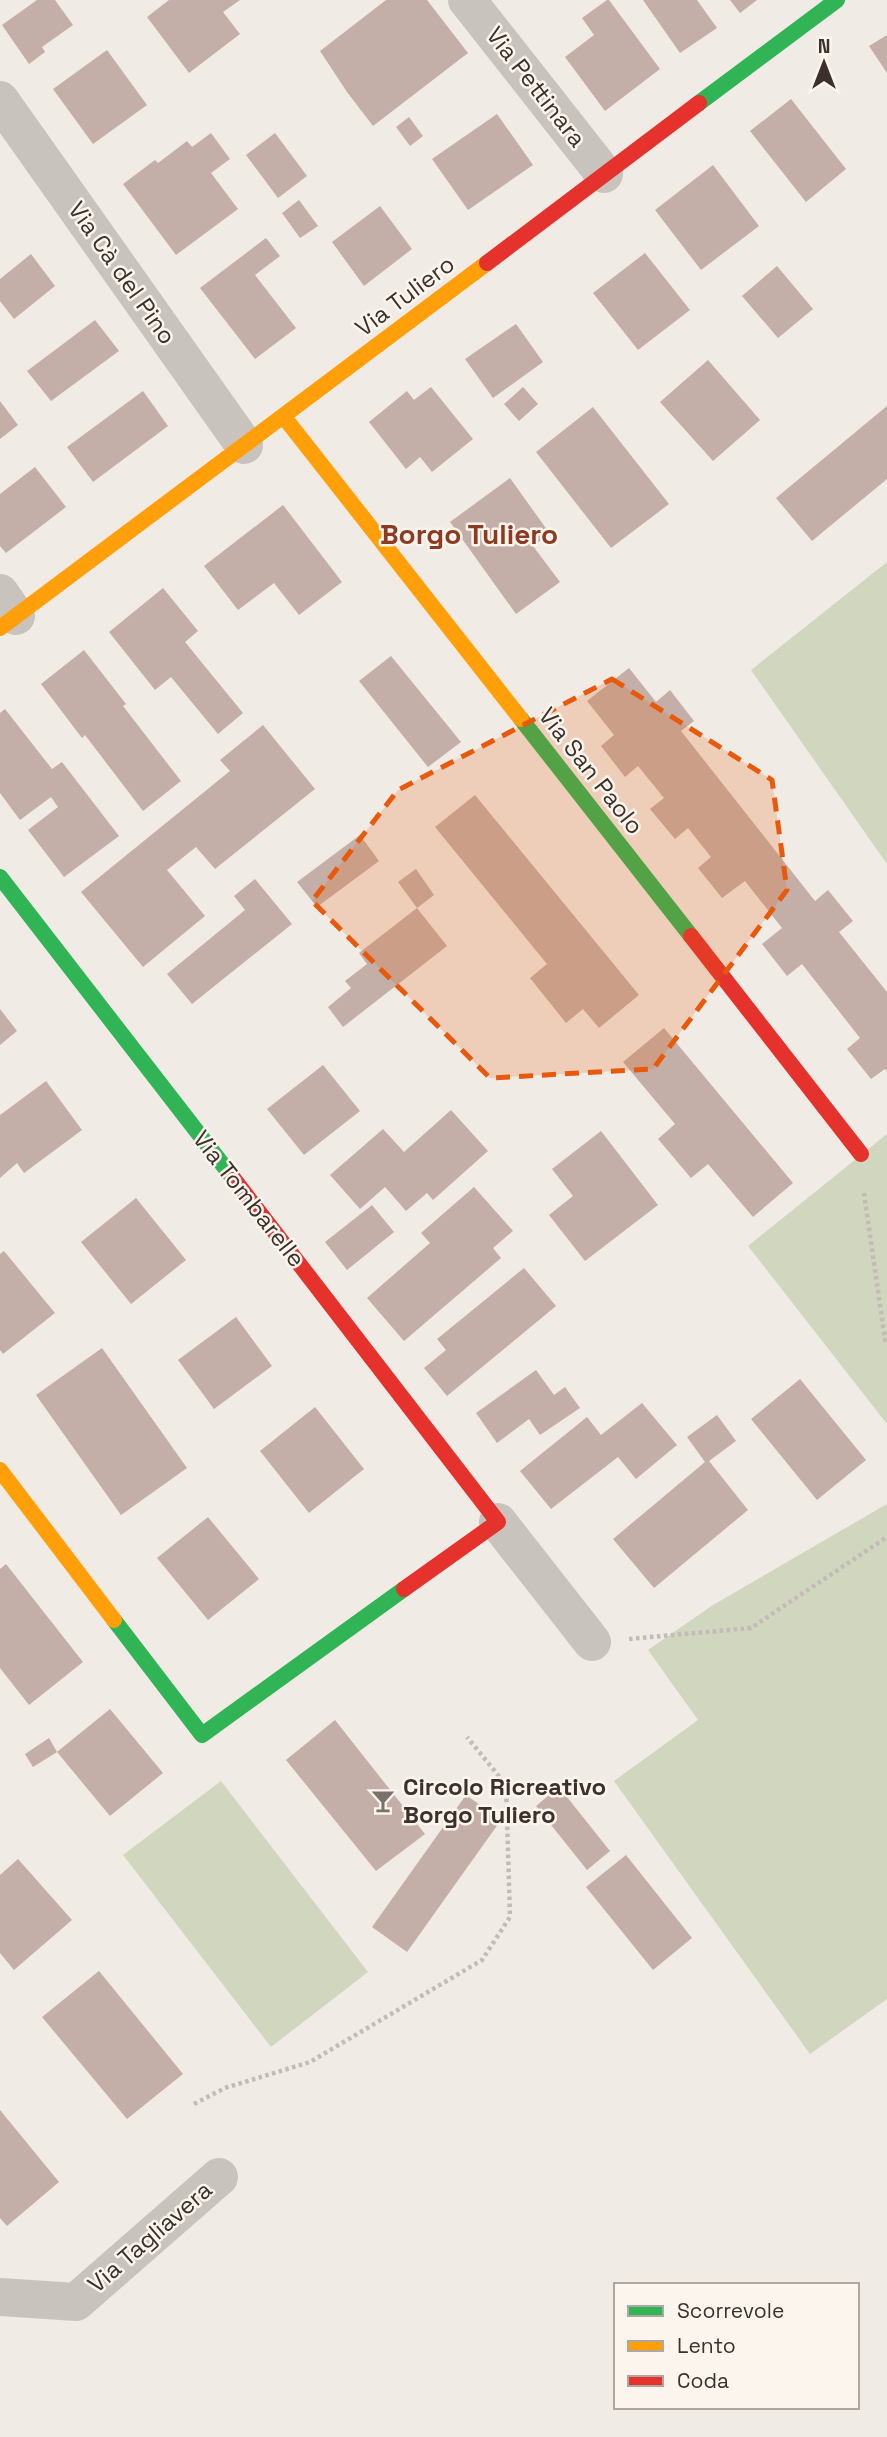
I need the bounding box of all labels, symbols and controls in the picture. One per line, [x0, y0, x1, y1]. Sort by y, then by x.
street label: Via Pettinara [480, 20, 593, 153]
north arrow [789, 28, 859, 98]
text: N [818, 34, 830, 59]
street label: Via Cà del Pino [62, 195, 183, 350]
street label: Via Tuliero [349, 248, 461, 343]
district label: Borgo Tuliero [380, 516, 558, 552]
street label: Via San Paolo [532, 701, 651, 841]
street label: Via Tombarelle [186, 1124, 312, 1273]
place label: Circolo Ricreativo Borgo Tuliero [403, 1771, 606, 1830]
bar icon: Circolo Ricreativo Borgo Tuliero [369, 1787, 397, 1815]
street label: Via Tagliavera [81, 2174, 218, 2299]
legend [614, 2283, 859, 2409]
text: Scorrevole [677, 2297, 784, 2324]
text: Lento [677, 2332, 736, 2359]
text: Coda [677, 2367, 729, 2394]

